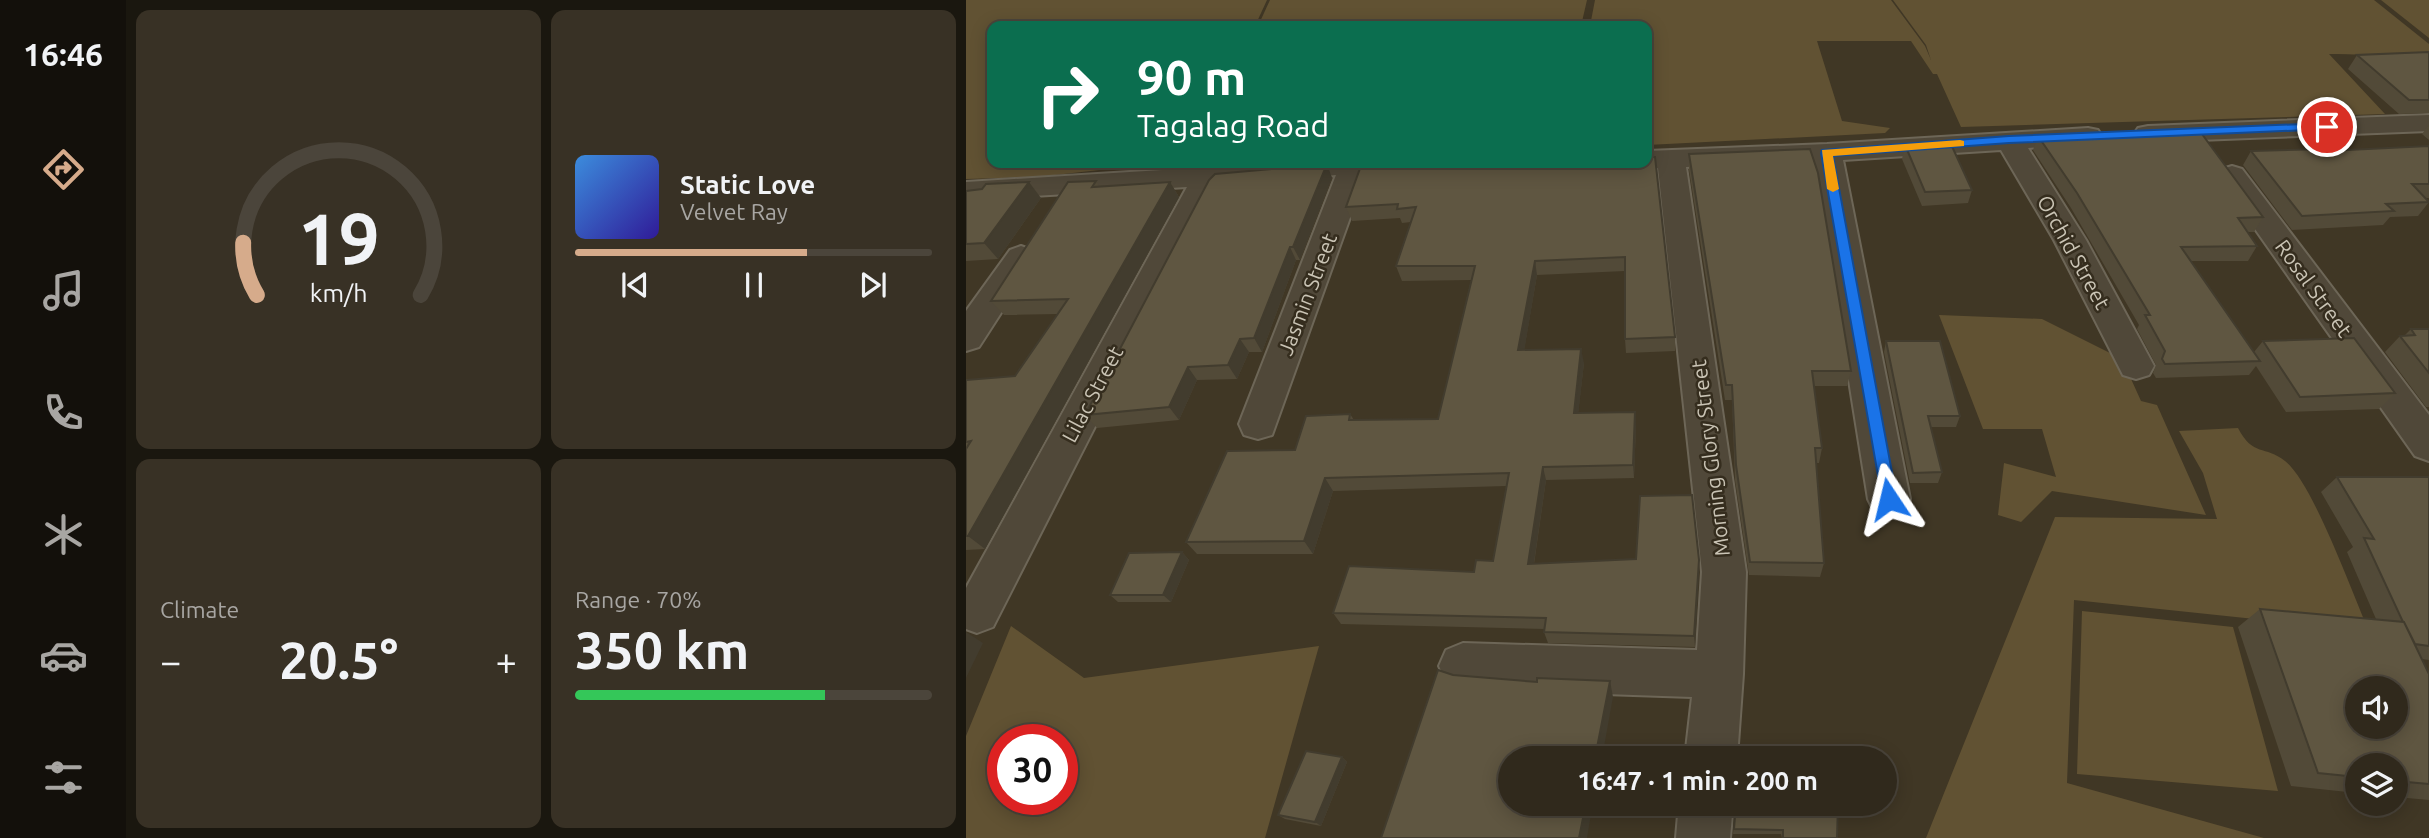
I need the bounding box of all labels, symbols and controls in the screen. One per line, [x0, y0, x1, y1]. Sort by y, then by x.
text: 16:46 [23, 36, 103, 72]
icon: right [1022, 49, 1113, 140]
text: 90 m [1137, 49, 1246, 104]
pin [2297, 97, 2357, 157]
text: Tagalag Road [1137, 107, 1329, 143]
icon: arrive [2308, 108, 2346, 146]
icon: directions [39, 145, 88, 194]
text: Static Love [680, 170, 815, 199]
street label: Orchid Street [2033, 191, 2115, 313]
text: 19 [297, 198, 380, 280]
text: Velvet Ray [680, 199, 788, 224]
street label: Jasmin Street [1273, 230, 1341, 358]
street label: Rosal Street [2271, 235, 2357, 341]
icon: music [39, 266, 88, 315]
icon: previous [616, 266, 654, 304]
icon: pause [735, 266, 773, 304]
icon: next [854, 266, 892, 304]
text: km/h [310, 279, 367, 307]
street label: Lilac Street [1057, 342, 1127, 446]
street label: Morning Glory Street [1686, 358, 1734, 558]
icon: phone [39, 388, 88, 437]
position arrow [1852, 462, 1926, 536]
icon: climate [39, 510, 88, 559]
text: Range · 70% [575, 587, 702, 612]
text: Climate [160, 597, 239, 622]
text: 350 km [575, 621, 749, 679]
icon: car [39, 631, 88, 680]
text: 20.5° [279, 631, 398, 689]
text: − [160, 640, 181, 682]
text: + [496, 640, 517, 682]
map controls [2345, 676, 2408, 816]
button: sound [2345, 676, 2408, 739]
speed limit sign: 30 [987, 724, 1078, 815]
icon: filters [39, 753, 88, 802]
button: layers [2345, 753, 2408, 816]
text: 16:47 · 1 min · 200 m [1577, 766, 1818, 795]

